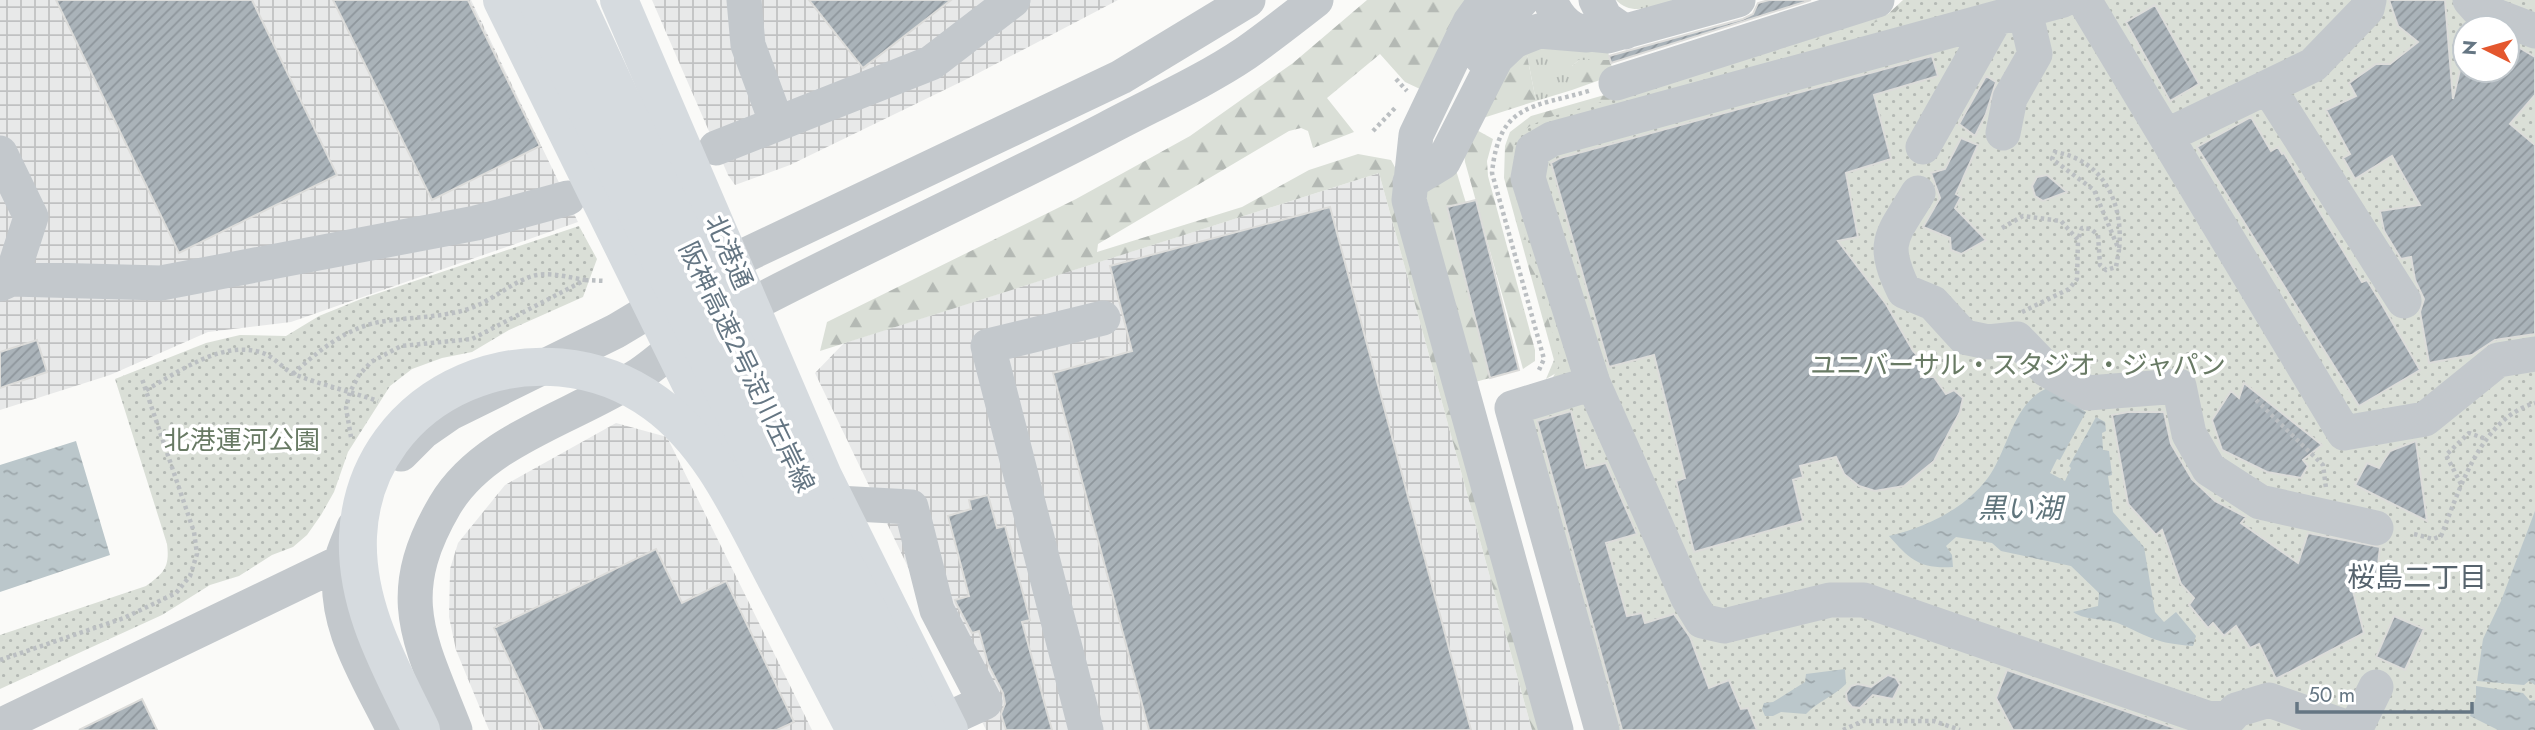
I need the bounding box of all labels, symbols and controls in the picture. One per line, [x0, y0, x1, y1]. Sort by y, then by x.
north arrow [2451, 14, 2521, 84]
text: N [2455, 39, 2484, 56]
street label: 北港通 [696, 209, 762, 295]
street label: 阪神高速2号淀川左岸線 [670, 235, 824, 499]
park label: ユニバーサル・スタジオ・ジャパン [1810, 346, 2226, 384]
park label: 北港運河公園 [164, 421, 320, 459]
water label: 黒い湖 [1978, 488, 2066, 529]
district label: 桜島二丁目 [2347, 557, 2487, 598]
scale bar [2297, 670, 2472, 714]
text: 50 m [2308, 680, 2355, 710]

